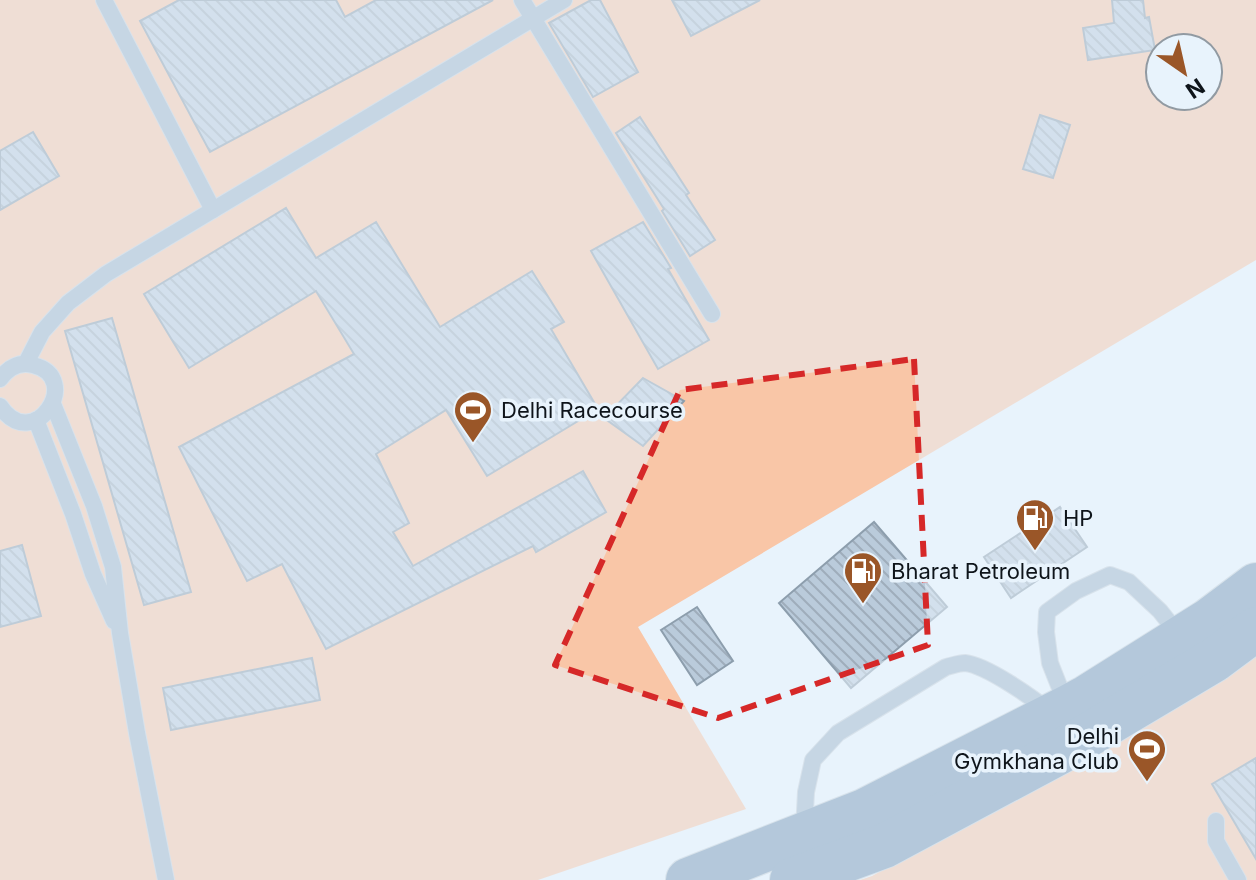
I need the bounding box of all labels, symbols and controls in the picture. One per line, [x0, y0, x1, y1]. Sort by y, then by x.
north arrow [1144, 32, 1224, 112]
text: N [1181, 73, 1209, 104]
sports icon: Delhi Racecourse [452, 389, 494, 444]
place label: Delhi Racecourse [501, 397, 683, 423]
fuel station icon: HP [1014, 497, 1056, 552]
place label: HP [1063, 505, 1093, 531]
fuel station icon: Bharat Petroleum [842, 550, 884, 605]
place label: Bharat Petroleum [891, 558, 1070, 584]
place label: Delhi Gymkhana Club [954, 723, 1119, 774]
sports icon: Delhi Gymkhana Club [1126, 728, 1168, 783]

